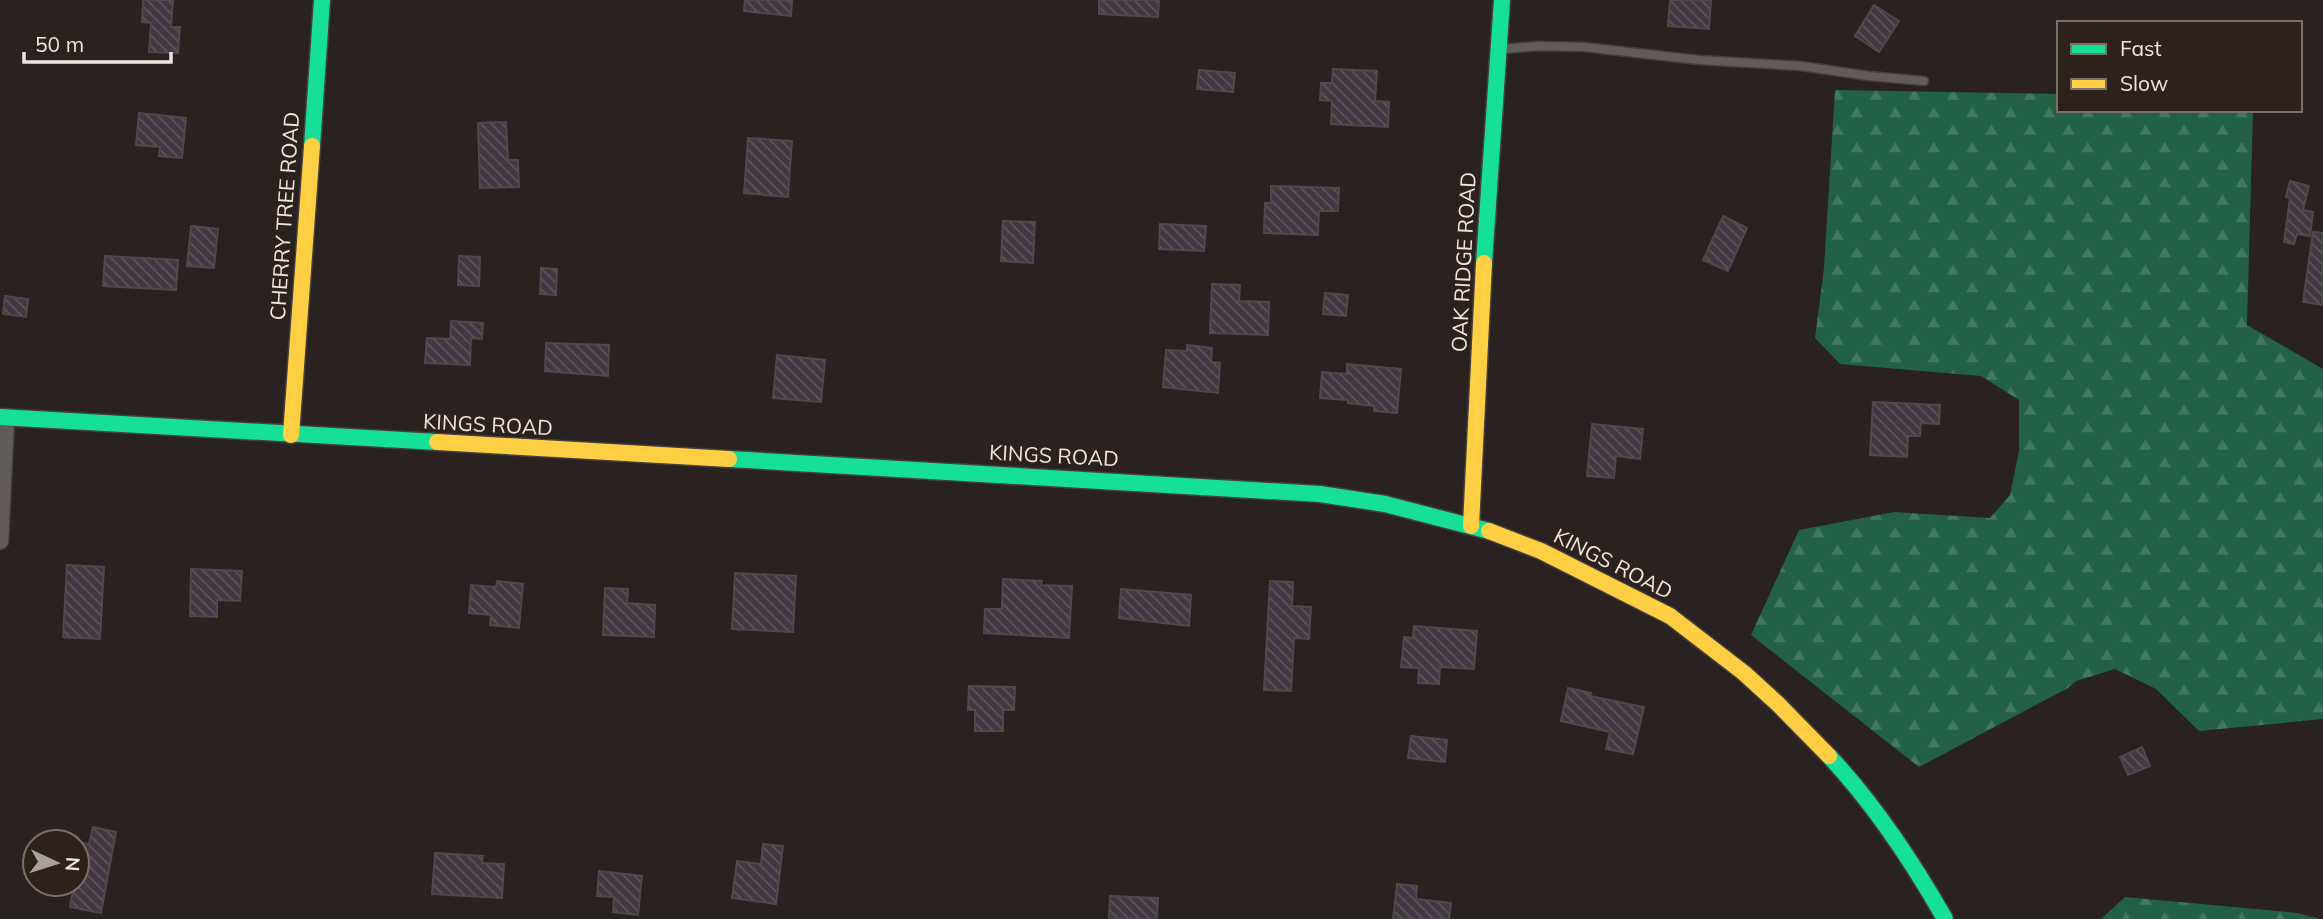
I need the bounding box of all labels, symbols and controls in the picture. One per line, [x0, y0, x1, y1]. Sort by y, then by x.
scale bar [24, 21, 172, 65]
legend [2057, 21, 2302, 112]
text: 50 m [35, 31, 84, 57]
text: Fast [2120, 35, 2162, 61]
text: Slow [2120, 70, 2168, 96]
street label: CHERRY TREE ROAD [264, 111, 304, 321]
street label: OAK RIDGE ROAD [1445, 171, 1481, 353]
street label: KINGS ROAD [423, 408, 554, 440]
street label: KINGS ROAD [989, 439, 1120, 471]
street label: KINGS ROAD [1550, 522, 1677, 604]
north arrow [21, 828, 91, 898]
text: N [60, 856, 85, 872]

